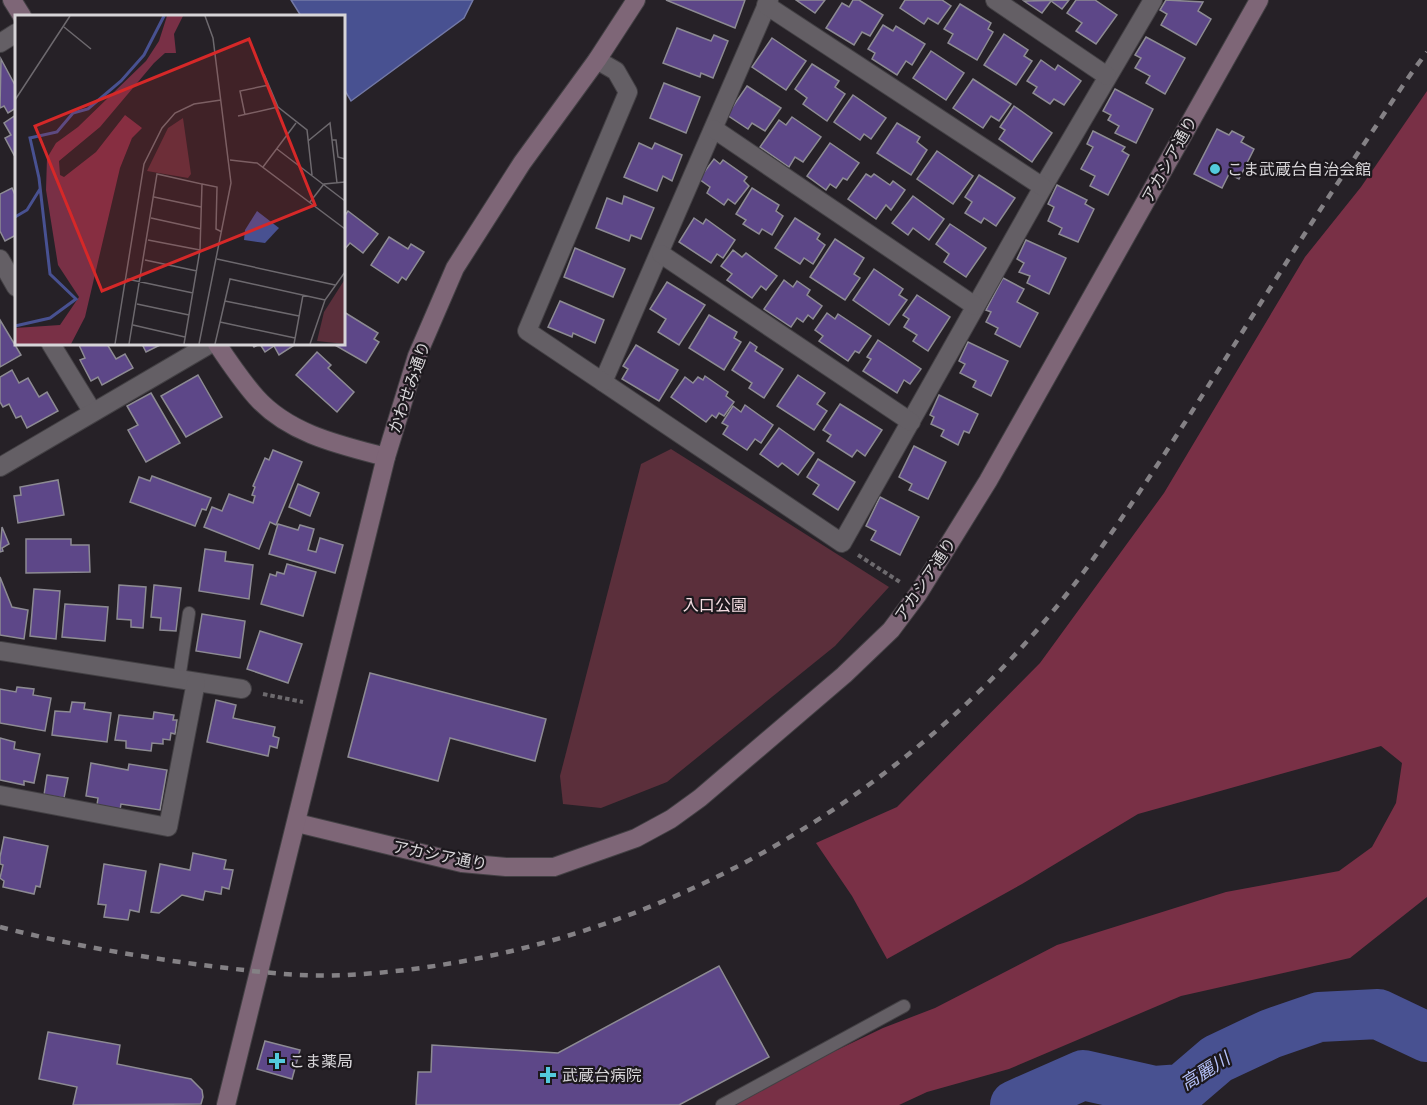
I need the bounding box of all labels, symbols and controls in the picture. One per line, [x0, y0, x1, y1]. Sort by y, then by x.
inset map [15, 15, 345, 345]
street label: アカシア通り [1135, 111, 1203, 207]
place label: こま武蔵台自治会館 [1227, 157, 1371, 181]
marker: こま武蔵台自治会館 [1208, 162, 1222, 176]
street label: かわせみ通り [382, 338, 436, 436]
street label: アカシア通り [888, 532, 962, 626]
park label: 入口公園 [683, 593, 747, 617]
street label: アカシア通り [391, 834, 489, 876]
water label: 高麗川 [1175, 1044, 1237, 1097]
place label: こま薬局 [289, 1049, 353, 1073]
marker: こま薬局 [270, 1054, 284, 1068]
place label: 武蔵台病院 [562, 1063, 642, 1087]
marker: 武蔵台病院 [539, 1066, 557, 1084]

